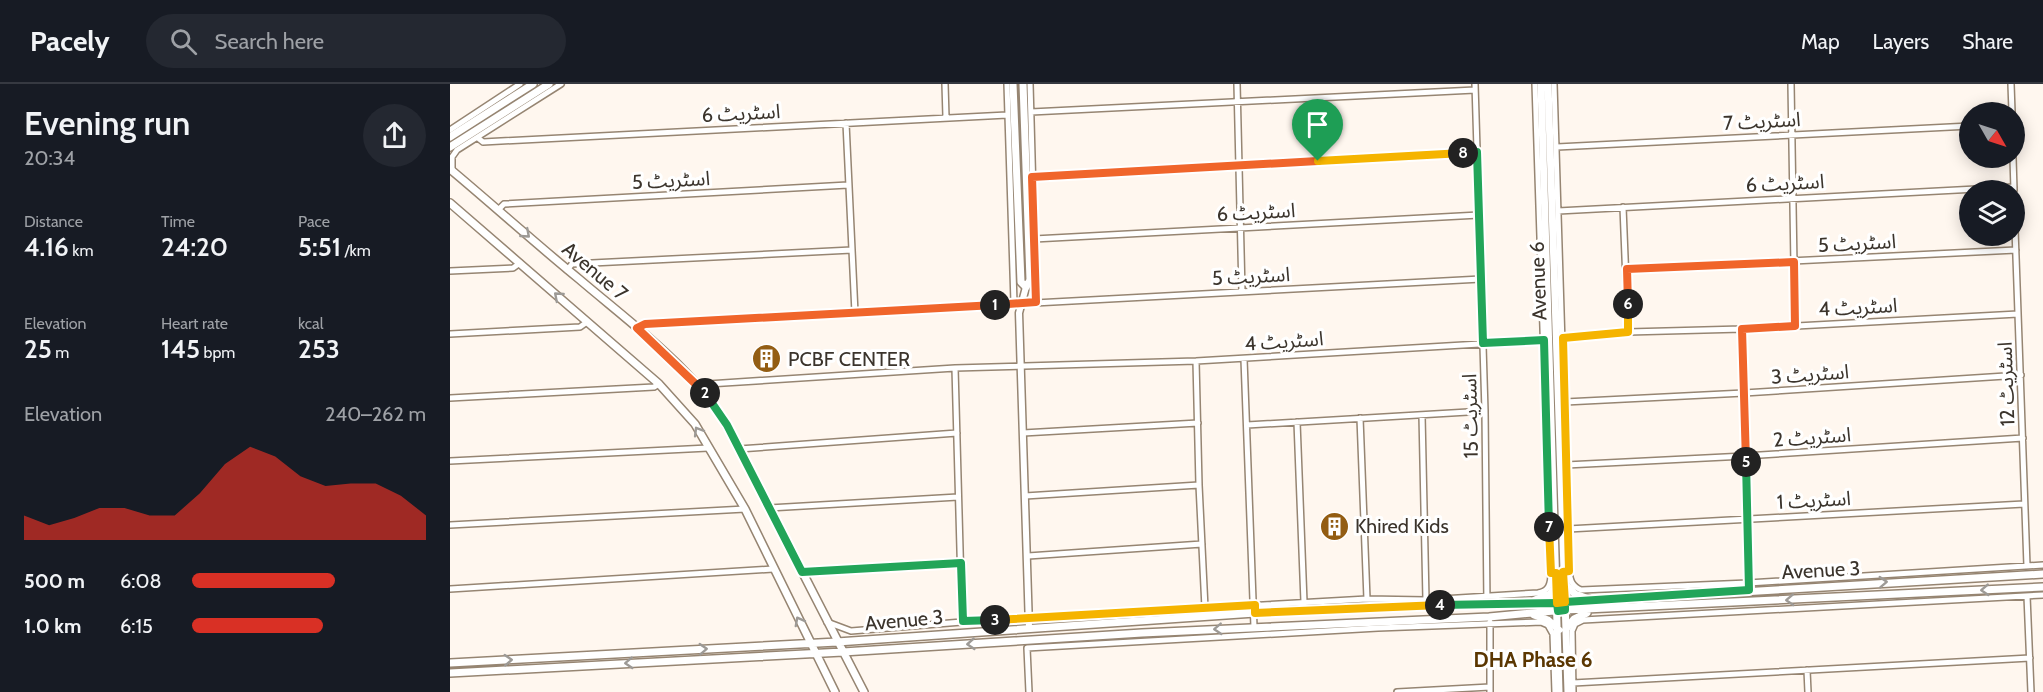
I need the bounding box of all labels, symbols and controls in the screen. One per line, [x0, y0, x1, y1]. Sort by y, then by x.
search box [146, 14, 566, 68]
text: Pacely [30, 24, 110, 58]
icon: search [167, 25, 200, 58]
text: Search here [215, 28, 324, 55]
text: Map [1801, 29, 1840, 54]
text: Layers [1873, 29, 1929, 54]
text: Share [1962, 29, 2013, 54]
street label: اسٹریٹ 6 [701, 99, 781, 127]
pin [1292, 99, 1343, 161]
north arrow [1959, 102, 2025, 168]
map controls [1959, 102, 2025, 246]
text: Evening run [24, 103, 190, 143]
button: share [363, 104, 426, 167]
street label: اسٹریٹ 7 [1723, 107, 1801, 135]
icon: arrive [1301, 108, 1334, 141]
pin: 8 [1448, 138, 1478, 168]
text: 8 [1458, 143, 1468, 162]
text: 20:34 [24, 146, 75, 170]
street label: اسٹریٹ 5 [631, 166, 711, 194]
street label: اسٹریٹ 6 [1745, 169, 1825, 197]
button: layers [1959, 180, 2025, 246]
street label: اسٹریٹ 6 [1216, 198, 1296, 226]
text: Distance [24, 212, 83, 231]
text: Time [161, 212, 195, 231]
text: Pace [298, 212, 330, 231]
one-way arrow [519, 227, 530, 238]
street label: اسٹریٹ 5 [1817, 229, 1897, 257]
text: 4.16 [24, 231, 69, 263]
text: 24:20 [161, 231, 228, 263]
text: 5:51 [298, 231, 341, 263]
street label: Avenue 7 [557, 237, 633, 305]
text: km [69, 241, 93, 260]
text: /km [341, 241, 371, 260]
street label: Avenue 6 [1525, 241, 1551, 321]
street label: اسٹریٹ 5 [1211, 262, 1291, 290]
pin: 6 [1613, 289, 1643, 319]
pin: 1 [980, 290, 1010, 320]
one-way arrow [554, 293, 565, 304]
street label: اسٹریٹ 4 [1818, 293, 1898, 321]
text: 6 [1624, 294, 1633, 313]
text: 1 [992, 295, 998, 314]
text: Elevation [24, 314, 87, 333]
text: Heart rate [161, 314, 228, 333]
text: kcal [298, 314, 324, 333]
street label: اسٹریٹ 4 [1244, 326, 1324, 356]
text: 25 [24, 333, 52, 365]
text: 145 [161, 333, 200, 365]
text: 253 [298, 333, 340, 365]
street label: اسٹریٹ 12 [1993, 341, 2019, 427]
text: m [52, 343, 69, 362]
text: bpm [200, 343, 235, 362]
building icon: PCBF CENTER [751, 343, 783, 375]
place label: PCBF CENTER [788, 347, 910, 371]
street label: اسٹریٹ 3 [1770, 359, 1850, 389]
street label: اسٹریٹ 15 [1457, 373, 1483, 459]
pin: 2 [690, 378, 720, 408]
text: 2 [701, 383, 709, 402]
text: Elevation [24, 402, 102, 426]
text: 240–262 m [325, 402, 426, 426]
street label: اسٹریٹ 2 [1772, 422, 1852, 452]
one-way arrow [694, 427, 706, 437]
pin: 5 [1731, 447, 1761, 477]
text: 5 [1742, 452, 1750, 471]
street label: اسٹریٹ 1 [1776, 486, 1852, 514]
building icon: Khired Kids [1318, 510, 1350, 542]
pin: 7 [1534, 512, 1564, 542]
place label: Khired Kids [1355, 514, 1449, 538]
text: 7 [1545, 517, 1553, 536]
street label: Avenue 3 [1781, 556, 1861, 584]
text: 500 m [24, 569, 85, 593]
text: 6:08 [120, 569, 162, 593]
one-way arrow [1879, 576, 1888, 589]
one-way arrow [1980, 583, 1989, 596]
pin: 4 [1425, 590, 1455, 620]
one-way arrow [1785, 594, 1794, 607]
text: 4 [1435, 595, 1445, 614]
street label: Avenue 3 [864, 605, 944, 635]
pin: 3 [980, 605, 1010, 635]
text: 3 [991, 610, 999, 629]
text: 1.0 km [24, 614, 81, 638]
text: 6:15 [120, 614, 153, 638]
one-way arrow [795, 617, 806, 628]
one-way arrow [1213, 622, 1222, 635]
one-way arrow [966, 637, 975, 650]
one-way arrow [699, 642, 708, 655]
district label: DHA Phase 6 [1474, 647, 1592, 672]
one-way arrow [504, 653, 513, 666]
one-way arrow [625, 656, 634, 669]

